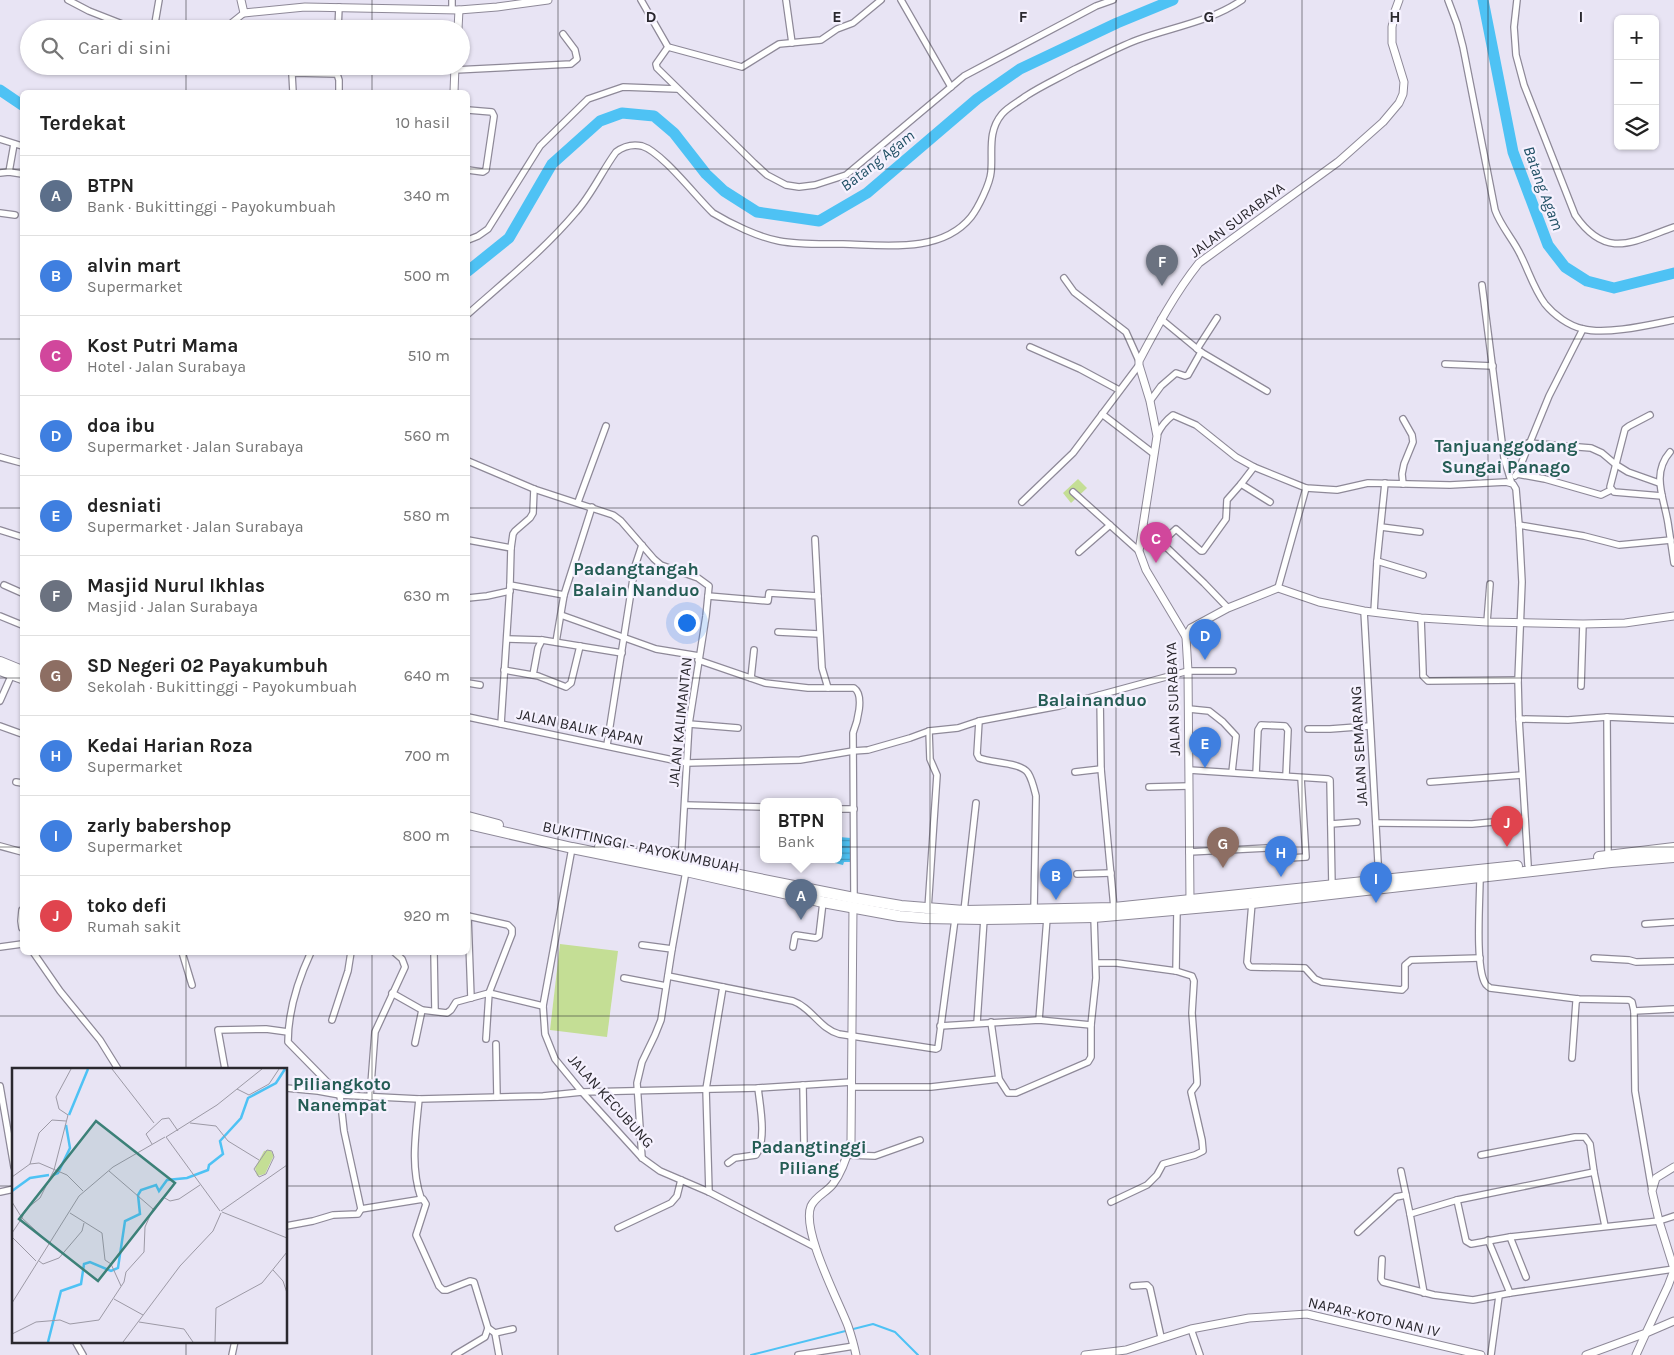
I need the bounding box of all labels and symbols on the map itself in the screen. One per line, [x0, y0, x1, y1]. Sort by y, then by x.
text: D [646, 7, 657, 26]
text: E [832, 7, 842, 26]
text: F [1019, 7, 1028, 26]
text: G [1204, 7, 1214, 26]
text: H [1389, 7, 1401, 26]
text: I [1579, 7, 1583, 26]
water label: Batang Agam [837, 126, 918, 195]
water label: Batang Agam [1519, 143, 1568, 233]
street label: JALAN SURABAYA [1186, 178, 1288, 262]
pin: F [1146, 245, 1178, 286]
district label: Tanjuanggodang Sungai Panago [1434, 435, 1578, 478]
pin: C [1140, 522, 1172, 563]
district label: Padangtangah Balain Nanduo [572, 558, 700, 601]
your location [674, 610, 700, 636]
pin: D [1189, 619, 1221, 660]
street label: JALAN SURABAYA [1162, 641, 1184, 756]
street label: JALAN KALIMANTAN [664, 656, 696, 788]
street label: JALAN SEMARANG [1347, 685, 1371, 807]
district label: Balainanduo [1037, 689, 1147, 711]
street label: JALAN BALIK PAPAN [515, 705, 645, 749]
pin: E [1189, 727, 1221, 768]
pin: J [1491, 806, 1523, 847]
street label: BUKITTINGGI - PAYOKUMBUAH [541, 817, 741, 877]
pin: G [1207, 827, 1239, 868]
pin: H [1265, 836, 1297, 877]
pin: B [1040, 859, 1072, 900]
pin: I [1360, 862, 1392, 903]
pin: A [785, 879, 817, 920]
street label: JALAN KECUBUNG [564, 1050, 658, 1152]
inset map [12, 1068, 288, 1342]
district label: Piliangkoto Nanempat [293, 1073, 391, 1116]
district label: Padangtinggi Piliang [751, 1136, 867, 1179]
street label: NAPAR-KOTO NAN IV [1306, 1293, 1442, 1341]

